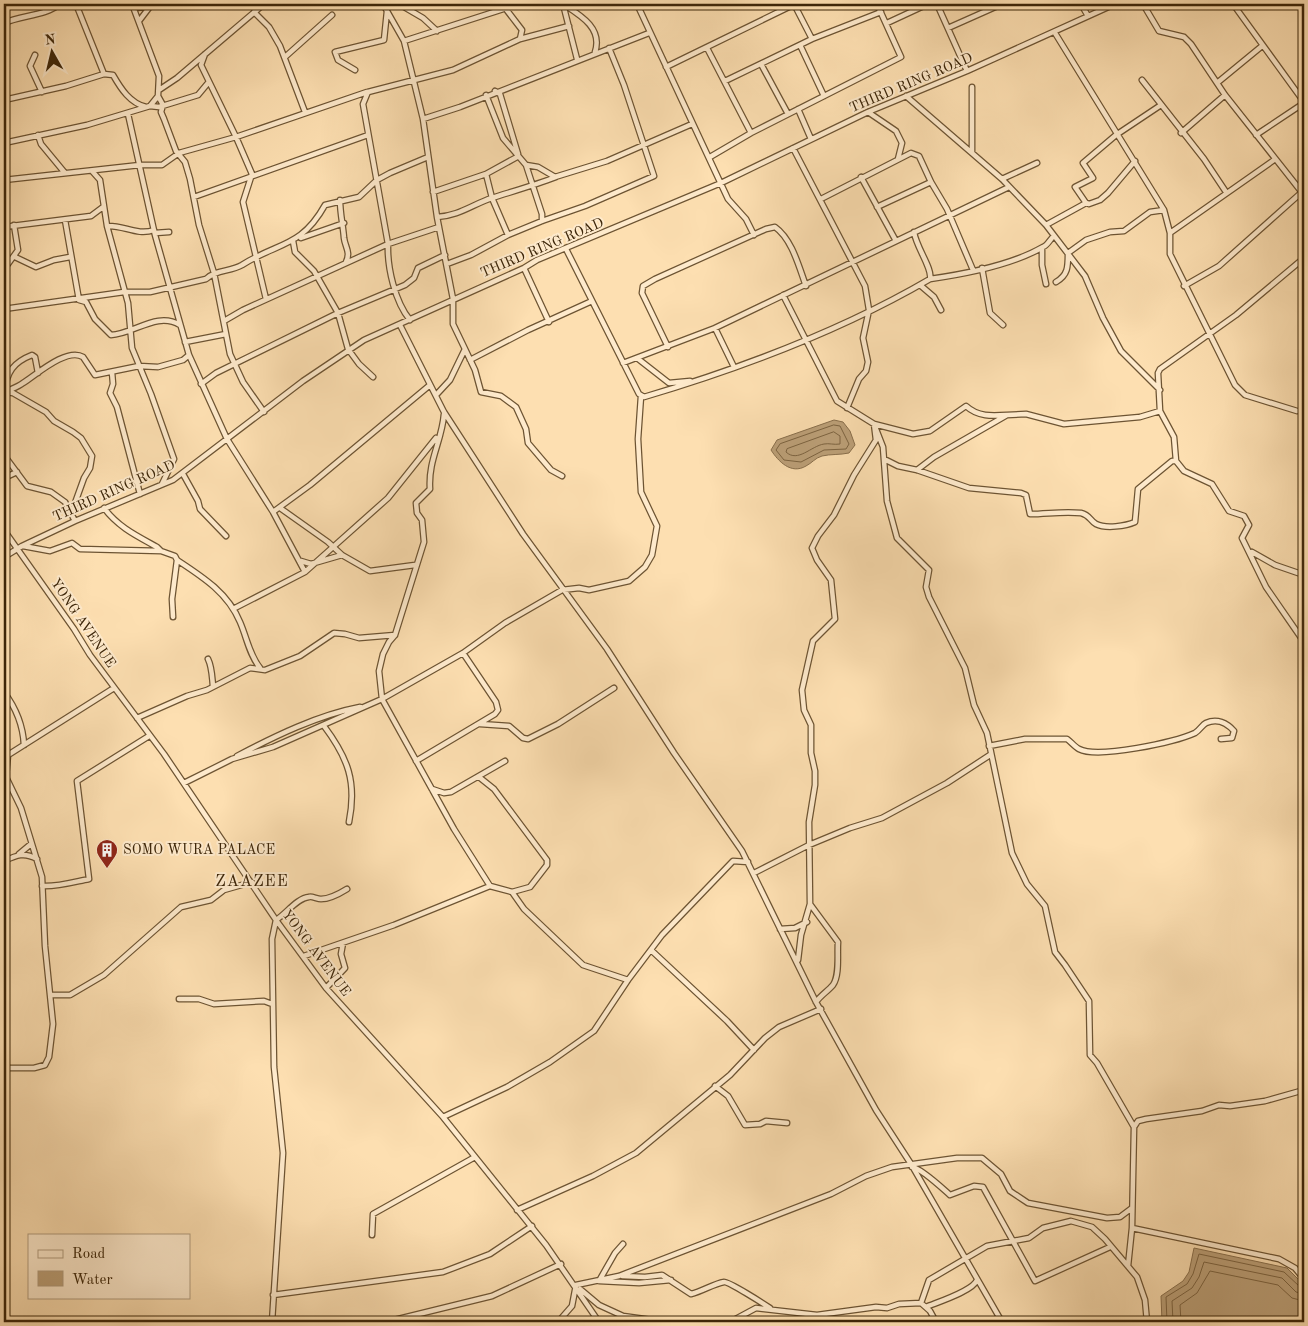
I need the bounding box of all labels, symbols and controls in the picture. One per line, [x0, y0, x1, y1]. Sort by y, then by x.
north arrow [28, 28, 78, 78]
text: N [44, 32, 57, 48]
street label: THIRD RING ROAD [847, 51, 975, 115]
street label: THIRD RING ROAD [478, 216, 606, 280]
street label: THIRD RING ROAD [51, 458, 177, 524]
street label: YONG AVENUE [48, 576, 118, 670]
building icon: SOMO WURA PALACE [95, 838, 119, 869]
place label: SOMO WURA PALACE [123, 843, 275, 857]
district label: ZAAZEE [215, 874, 289, 890]
street label: YONG AVENUE [279, 907, 353, 999]
legend [28, 1234, 190, 1298]
text: Road [72, 1247, 106, 1262]
text: Water [72, 1273, 113, 1288]

